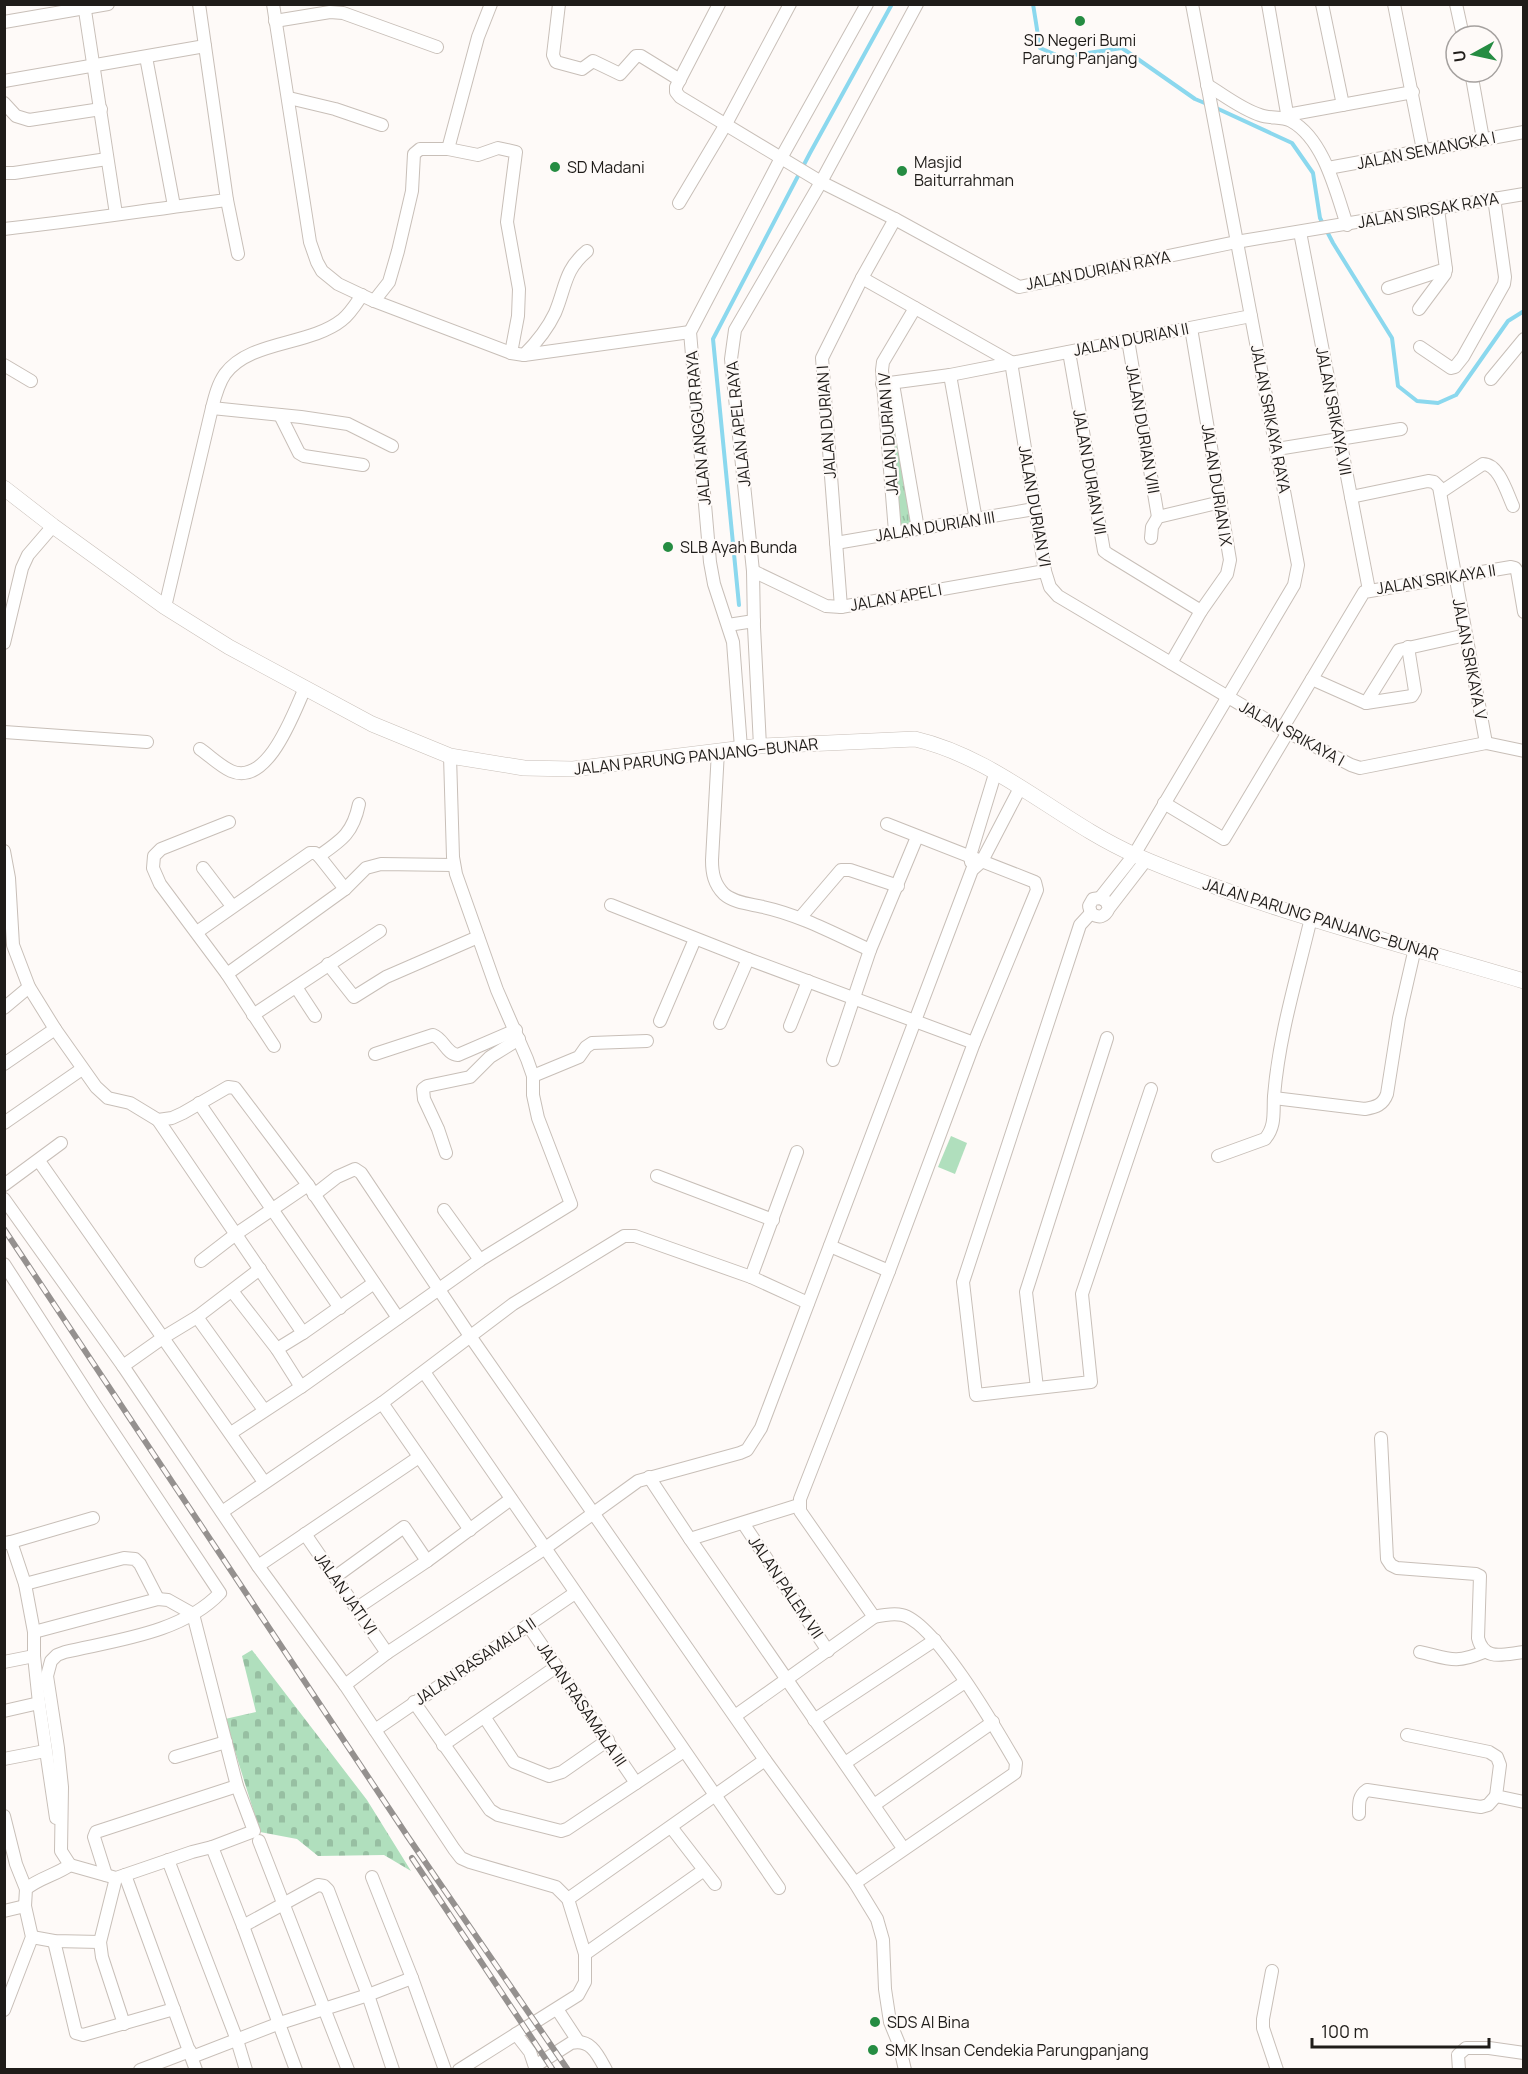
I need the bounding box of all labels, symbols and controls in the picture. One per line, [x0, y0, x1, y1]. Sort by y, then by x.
marker: SD Negeri Bumi Parung Panjang [1073, 14, 1087, 28]
north arrow [1444, 24, 1504, 84]
place label: SD Negeri Bumi Parung Panjang [1022, 29, 1138, 69]
text: U [1447, 49, 1471, 63]
street label: JALAN SEMANGKA I [1355, 126, 1497, 174]
place label: Masjid Baiturrahman [914, 151, 1014, 191]
place label: SD Madani [567, 156, 645, 178]
marker: SD Madani [548, 160, 562, 174]
marker: Masjid Baiturrahman [895, 164, 909, 178]
street label: JALAN SIRSAK RAYA [1356, 187, 1500, 233]
street label: JALAN DURIAN RAYA [1024, 245, 1172, 295]
street label: JALAN DURIAN II [1071, 317, 1191, 361]
street label: JALAN SRIKAYA RAYA [1246, 343, 1296, 495]
street label: JALAN SRIKAYA VII [1311, 345, 1357, 477]
street label: JALAN ANGGUR RAYA [680, 350, 716, 506]
street label: JALAN APEL RAYA [720, 360, 756, 488]
street label: JALAN DURIAN VIII [1121, 363, 1165, 495]
street label: JALAN DURIAN I [811, 365, 841, 479]
street label: JALAN DURIAN IV [873, 371, 903, 496]
street label: JALAN DURIAN VII [1068, 408, 1112, 536]
street label: JALAN DURIAN IX [1196, 422, 1238, 548]
street label: JALAN DURIAN VI [1013, 443, 1057, 569]
street label: JALAN DURIAN III [874, 506, 996, 546]
place label: SLB Ayah Bunda [680, 536, 797, 558]
marker: SLB Ayah Bunda [661, 540, 675, 554]
street label: JALAN SRIKAYA II [1375, 559, 1497, 599]
street label: JALAN APEL I [848, 578, 944, 616]
street label: JALAN SRIKAYA V [1447, 597, 1493, 722]
street label: JALAN SRIKAYA I [1236, 695, 1348, 771]
street label: JALAN PARUNG PANJANG–BUNAR [573, 732, 819, 780]
street label: JALAN PARUNG PANJANG–BUNAR [1200, 873, 1442, 965]
street label: JALAN PALEM VII [743, 1531, 829, 1643]
street label: JALAN JATI VI [310, 1547, 382, 1639]
street label: JALAN RASAMALA II [410, 1612, 540, 1710]
street label: JALAN RASAMALA III [532, 1637, 632, 1771]
place label: SDS Al Bina [887, 2011, 970, 2033]
scale bar [1312, 2011, 1489, 2049]
marker: SDS Al Bina [868, 2015, 882, 2029]
text: 100 m [1321, 2019, 1369, 2043]
place label: SMK Insan Cendekia Parungpanjang [885, 2039, 1149, 2061]
marker: SMK Insan Cendekia Parungpanjang [866, 2043, 880, 2057]

